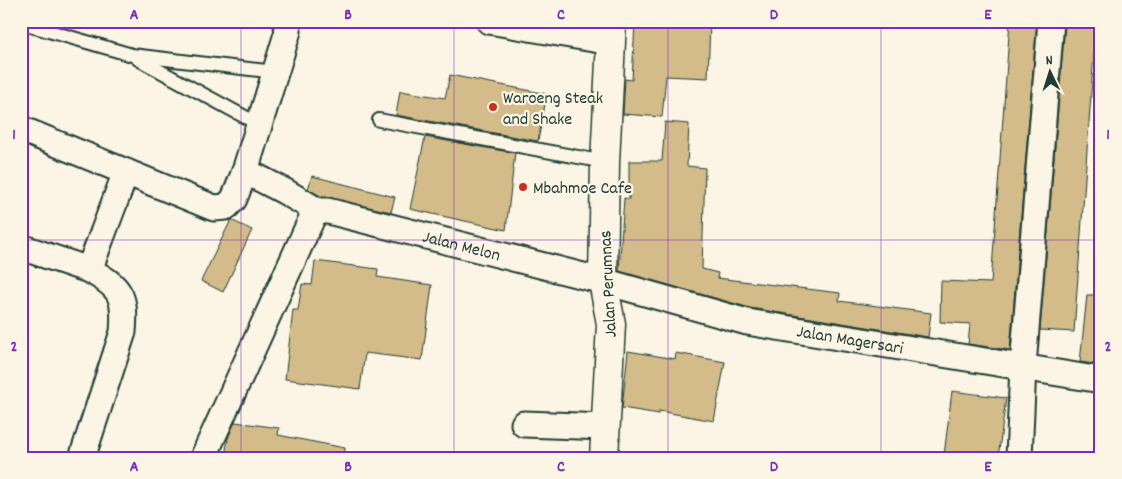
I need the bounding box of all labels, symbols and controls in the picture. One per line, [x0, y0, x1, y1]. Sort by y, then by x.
text: A [130, 4, 139, 27]
text: B [344, 4, 352, 27]
text: C [557, 4, 565, 27]
text: D [770, 4, 779, 27]
text: E [984, 4, 992, 27]
north arrow [1024, 48, 1074, 98]
text: N [1045, 51, 1053, 71]
place label: Waroeng Steak and Shake [503, 87, 603, 133]
marker: Waroeng Steak and Shake [487, 101, 499, 113]
text: 1 [12, 124, 16, 147]
text: 1 [1106, 124, 1110, 147]
place label: Mbahmoe Cafe [533, 177, 632, 202]
marker: Mbahmoe Cafe [517, 181, 529, 193]
street label: Jalan Melon [420, 226, 503, 269]
street label: Jalan Perumnas [594, 230, 625, 338]
street label: Jalan Magersari [795, 320, 905, 362]
text: 2 [11, 336, 18, 359]
text: 2 [1105, 336, 1112, 359]
text: A [130, 456, 139, 479]
text: B [344, 456, 352, 479]
text: C [557, 456, 565, 479]
text: D [770, 456, 779, 479]
text: E [984, 456, 992, 479]

